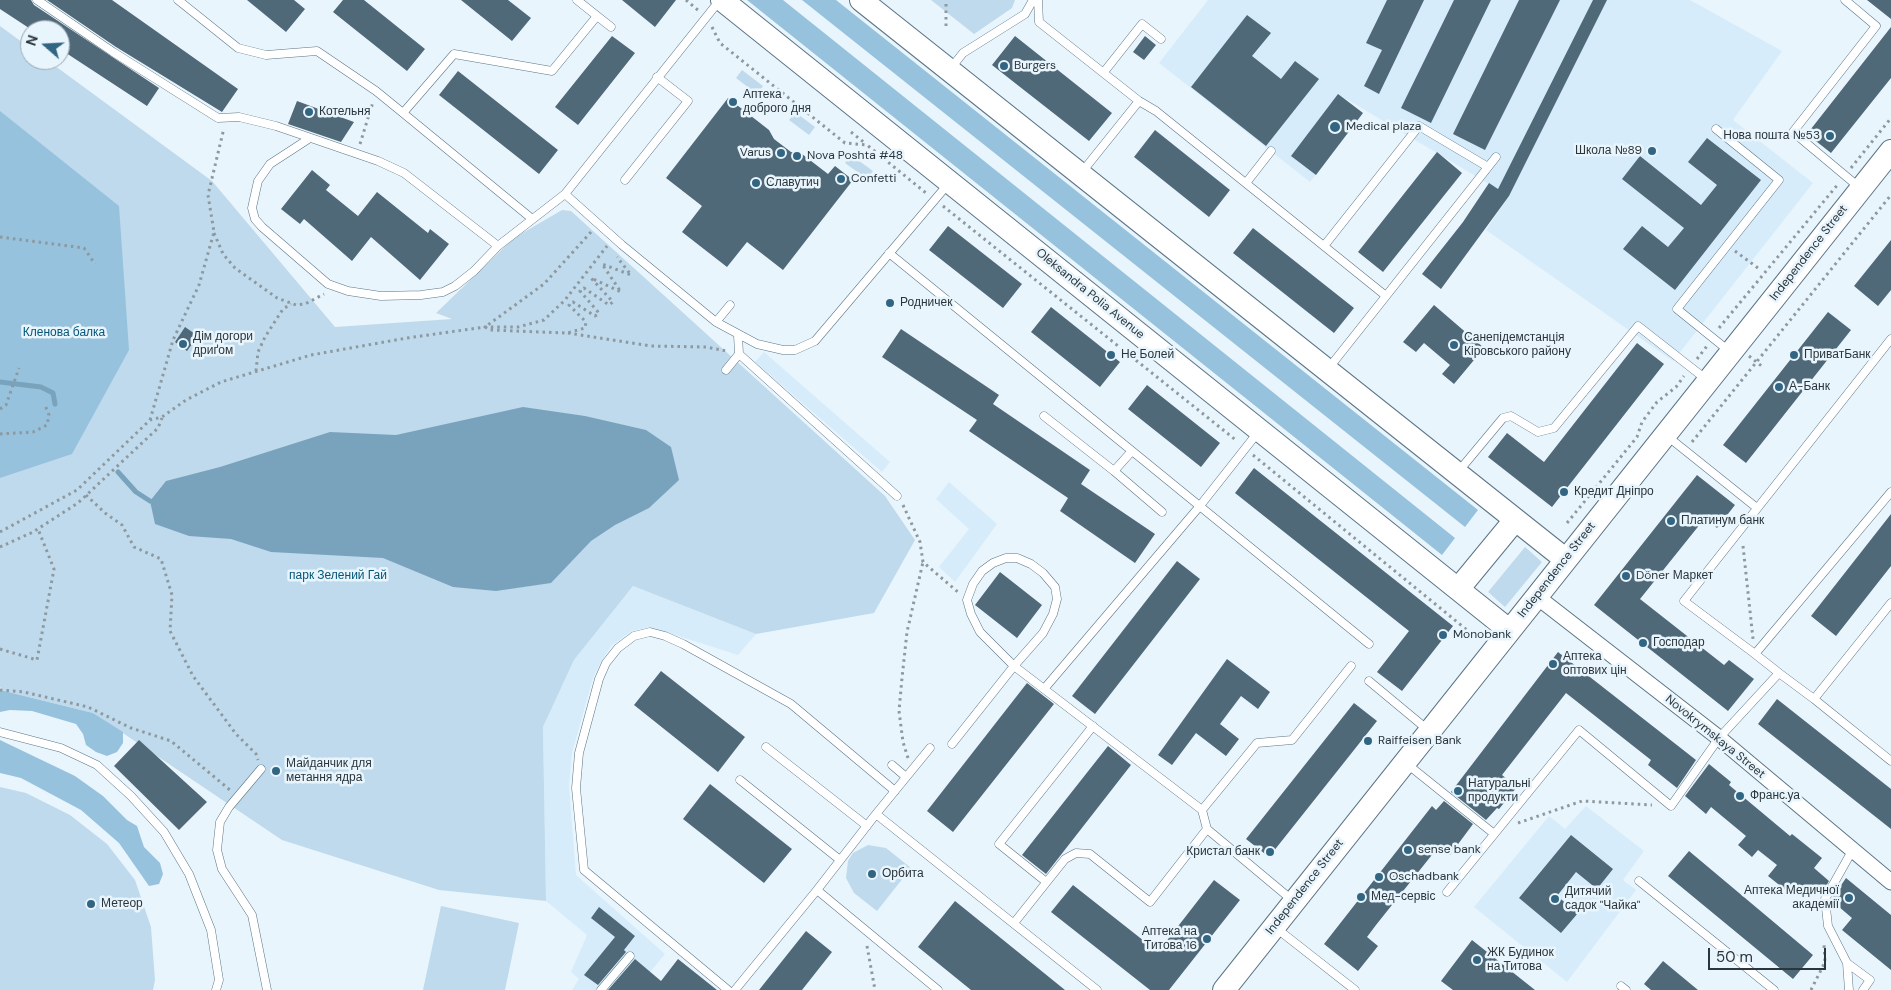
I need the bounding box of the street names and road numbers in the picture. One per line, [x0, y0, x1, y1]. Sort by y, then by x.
street label: Independence Street [1767, 202, 1851, 304]
street label: Oleksandra Polia Avenue [1033, 246, 1147, 342]
street label: Independence Street [1515, 519, 1599, 621]
street label: Novokrymskaya Street [1662, 692, 1768, 782]
street label: Independence Street [1263, 836, 1347, 938]

